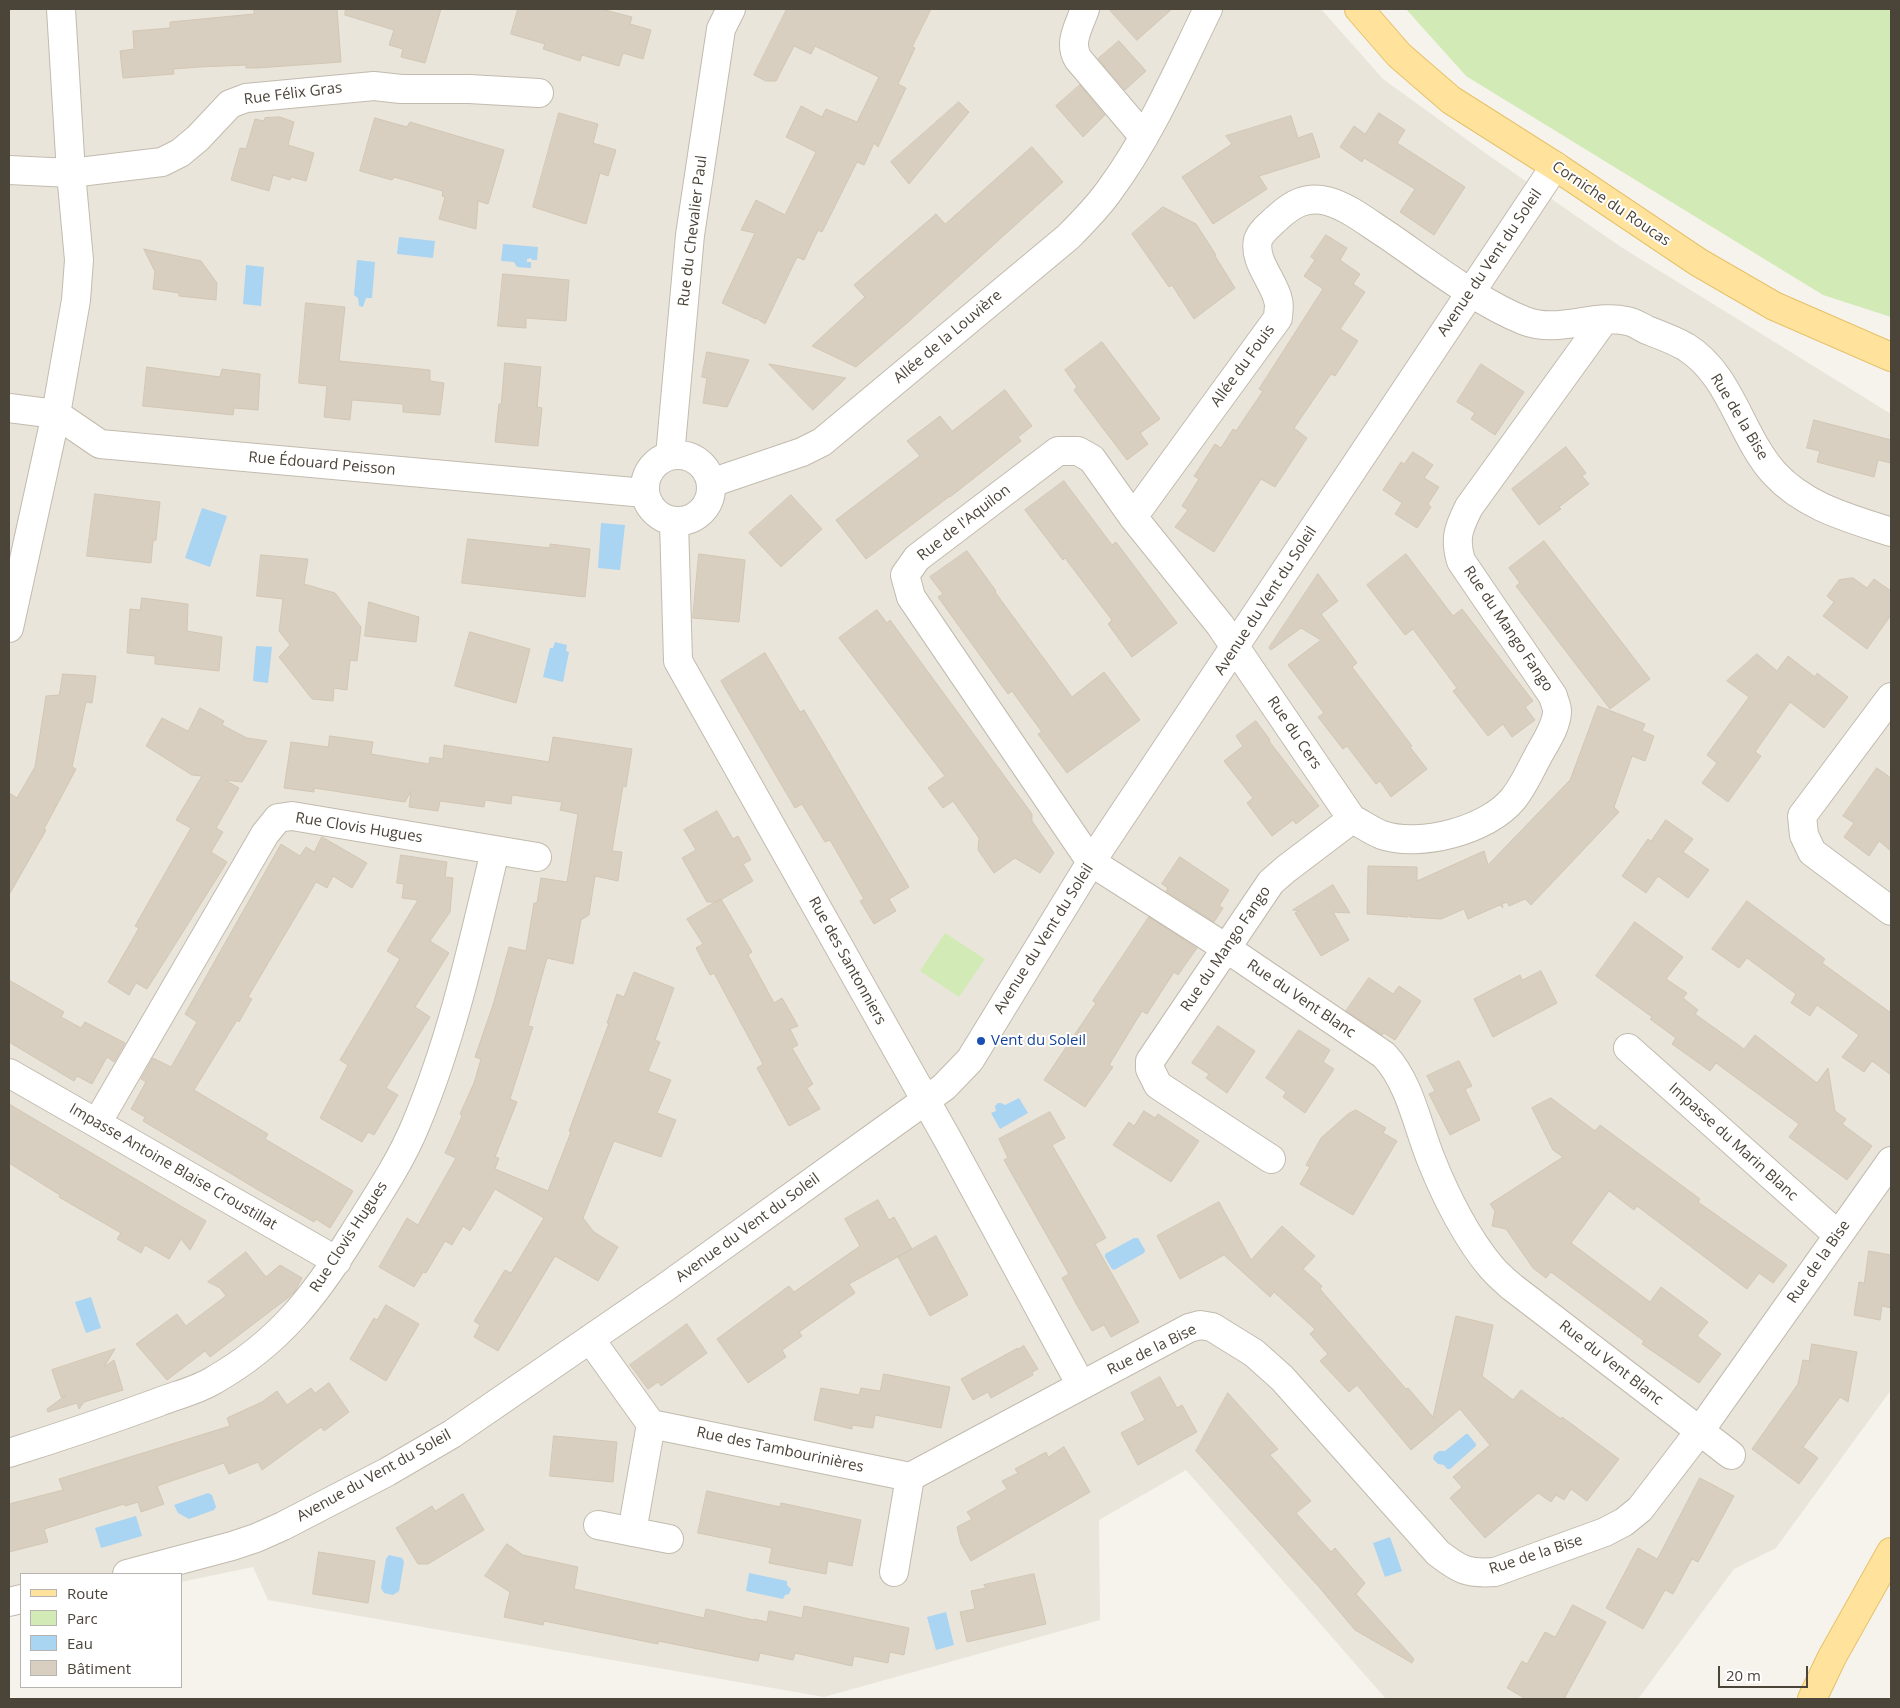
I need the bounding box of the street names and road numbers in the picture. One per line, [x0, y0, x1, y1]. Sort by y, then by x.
street label: Rue Félix Gras [243, 79, 343, 109]
street label: Rue du Chevalier Paul [675, 154, 711, 308]
street label: Corniche du Roucas [1548, 158, 1674, 250]
street label: Avenue du Vent du Soleil [1434, 186, 1546, 340]
street label: Allée de la Louvière [890, 287, 1006, 387]
street label: Allée du Fouis [1207, 321, 1279, 411]
street label: Rue de la Bise [1706, 371, 1772, 463]
street label: Rue Édouard Peisson [248, 449, 396, 479]
street label: Rue de l'Aquilon [914, 481, 1014, 565]
street label: Avenue du Vent du Soleil [1211, 523, 1321, 679]
street label: Rue du Mango Fango [1459, 563, 1557, 695]
street label: Rue du Cers [1263, 693, 1325, 773]
street label: Rue Clovis Hugues [294, 809, 424, 847]
street label: Avenue du Vent du Soleil [990, 861, 1098, 1017]
street label: Rue du Mango Fango [1177, 883, 1275, 1015]
street label: Rue des Santonniers [804, 894, 890, 1028]
street label: Rue du Vent Blanc [1243, 956, 1359, 1042]
street label: Impasse du Marin Blanc [1665, 1079, 1801, 1205]
street label: Impasse Antoine Blaise Croustillat [66, 1100, 280, 1234]
street label: Avenue du Vent du Soleil [673, 1170, 823, 1286]
street label: Rue Clovis Hugues [306, 1178, 392, 1296]
street label: Rue de la Bise [1784, 1217, 1854, 1307]
street label: Rue du Vent Blanc [1555, 1317, 1667, 1409]
street label: Rue de la Bise [1104, 1321, 1200, 1379]
street label: Rue des Tambourinières [695, 1423, 865, 1477]
street label: Avenue du Vent du Soleil [294, 1426, 454, 1526]
street label: Rue de la Bise [1487, 1531, 1585, 1579]

